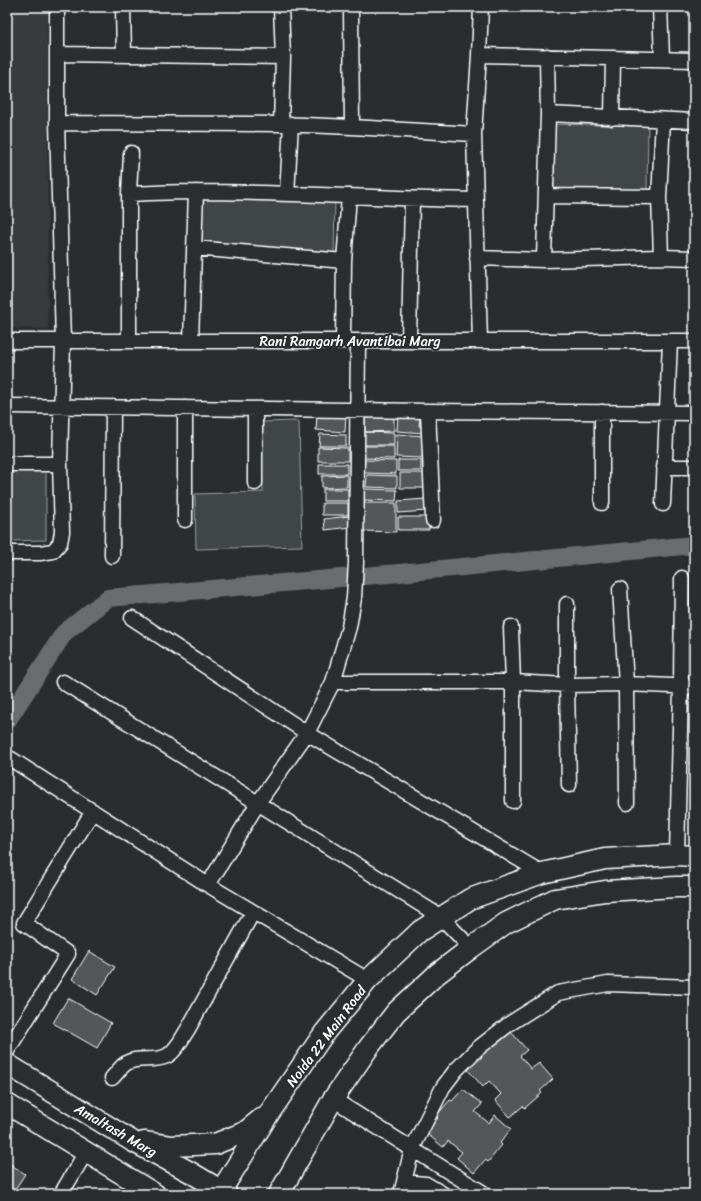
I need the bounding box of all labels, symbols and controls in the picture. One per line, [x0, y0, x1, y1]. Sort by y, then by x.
street label: Rani Ramgarh Avantibai Marg [259, 329, 441, 354]
street label: Noida 22 Main Road [280, 979, 374, 1092]
street label: Amaltash Marg [69, 1096, 162, 1164]

